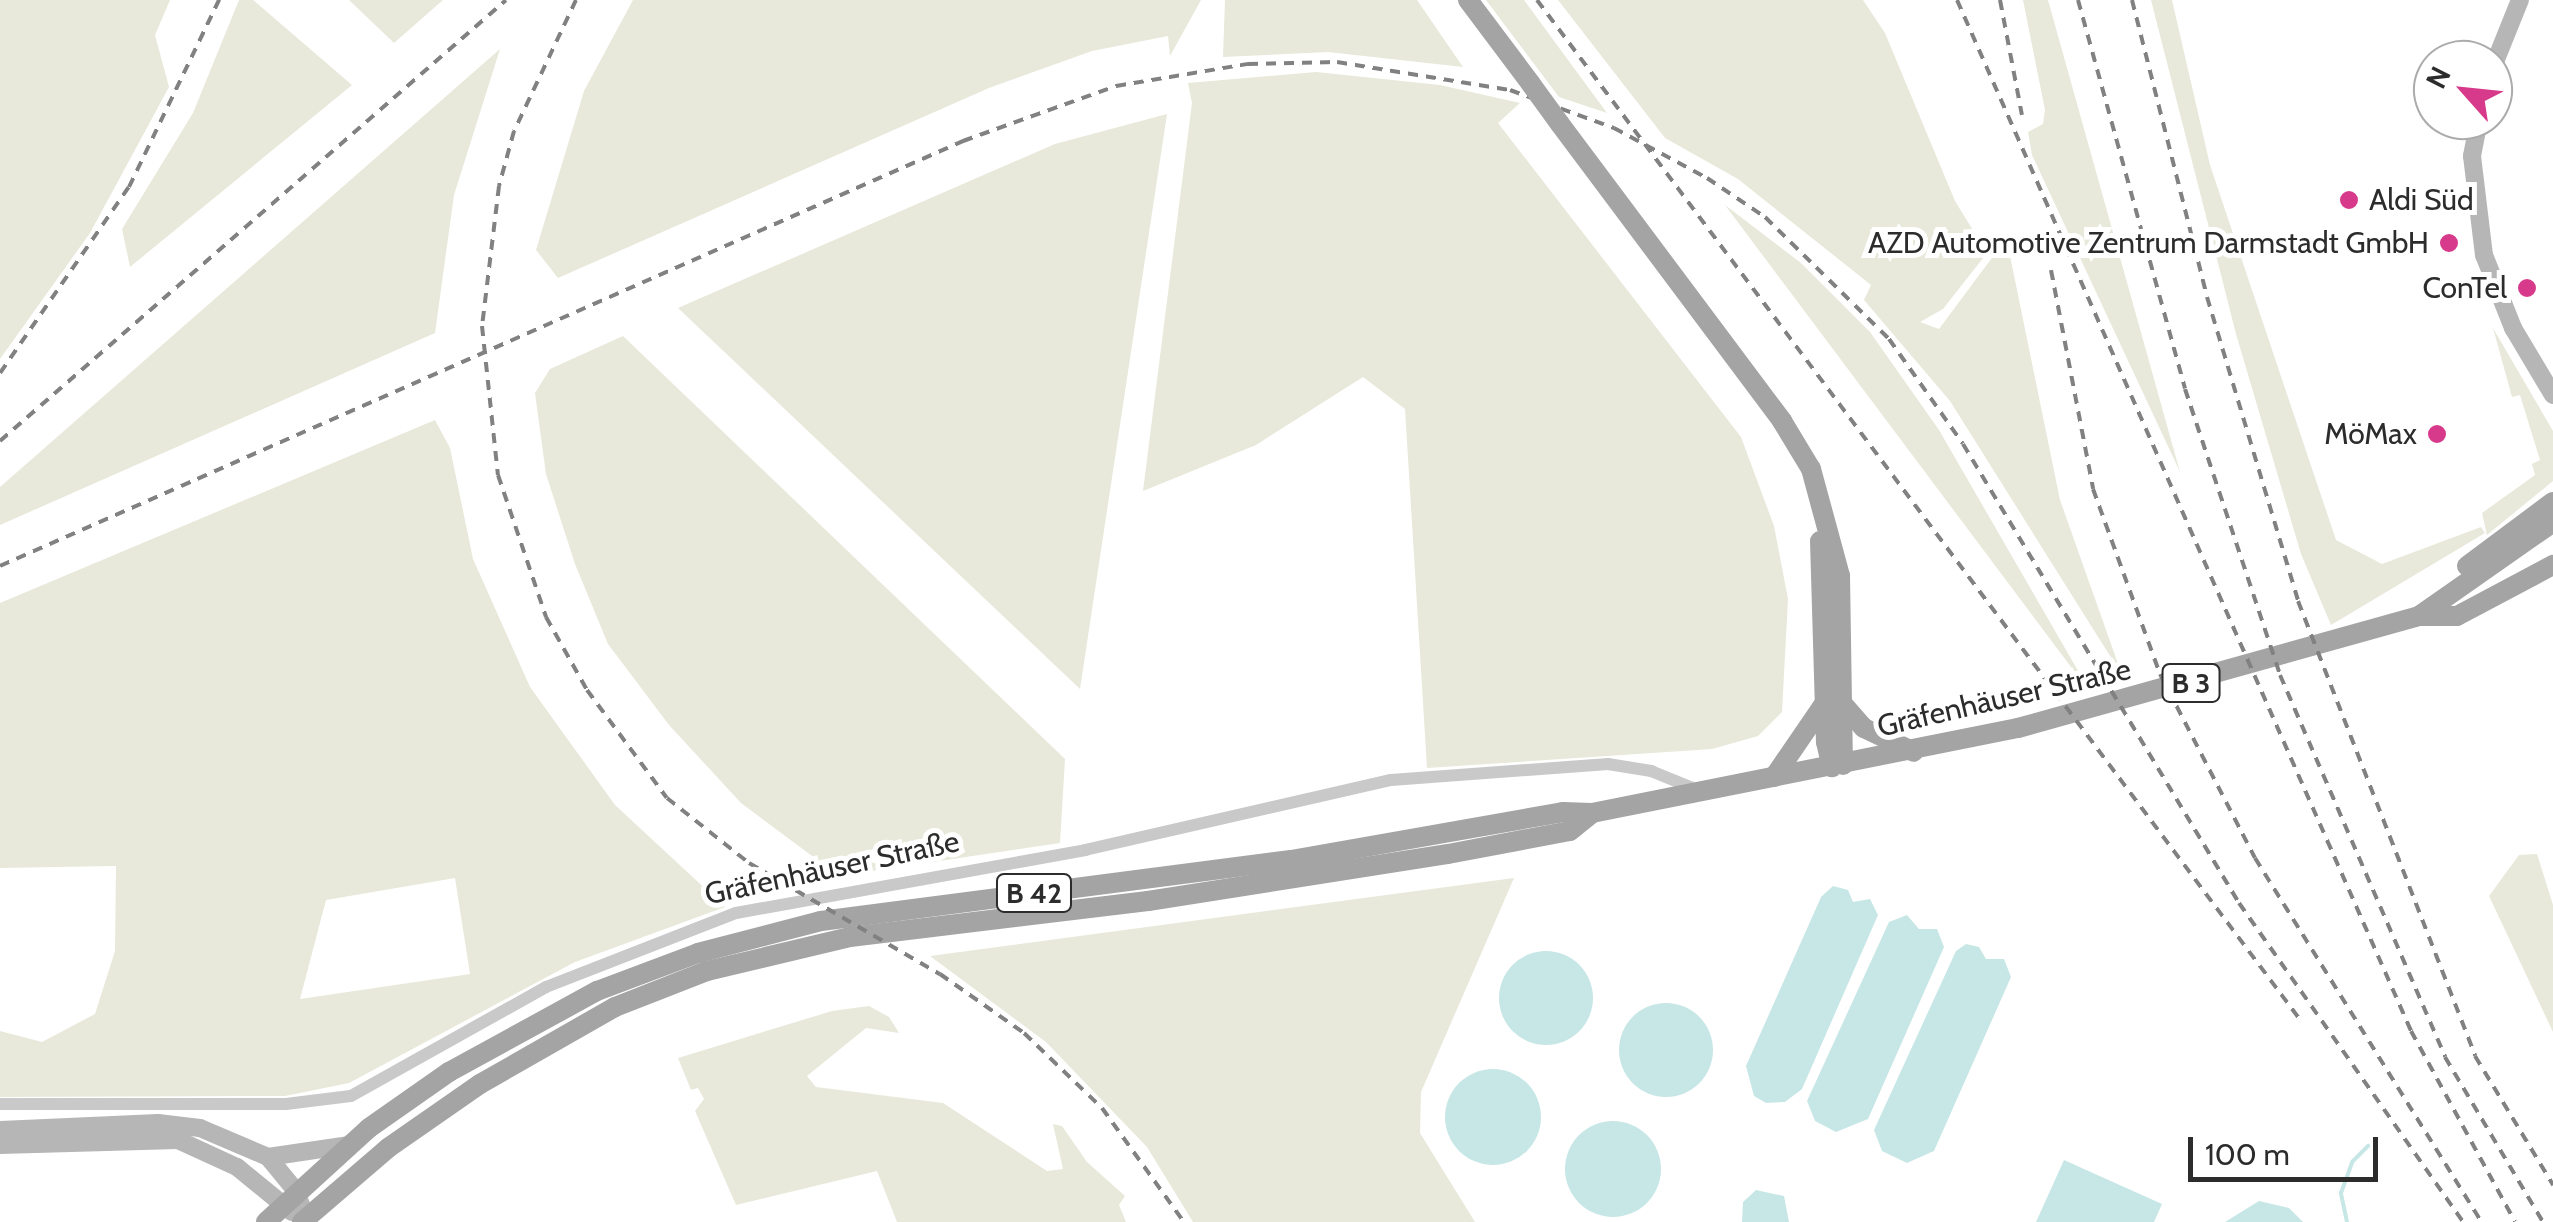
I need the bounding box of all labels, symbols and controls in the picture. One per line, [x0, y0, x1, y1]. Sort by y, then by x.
north arrow [2413, 40, 2513, 140]
text: N [2418, 61, 2458, 94]
place label: Aldi Süd [2369, 182, 2474, 218]
marker: Aldi Süd [2338, 189, 2360, 211]
place label: AZD Automotive Zentrum Darmstadt GmbH [1868, 225, 2429, 261]
marker: AZD Automotive Zentrum Darmstadt GmbH [2438, 232, 2460, 254]
place label: ConTel [2422, 270, 2507, 306]
marker: ConTel [2516, 277, 2538, 299]
place label: MöMax [2324, 416, 2417, 452]
marker: MöMax [2426, 423, 2448, 445]
street label: Gräfenhäuser Straße [1874, 651, 2134, 745]
road number: B 3 [2161, 660, 2221, 706]
street label: Gräfenhäuser Straße [702, 823, 962, 913]
road number: B 42 [994, 870, 1074, 916]
scale bar [2193, 1117, 2383, 1179]
text: 100 m [2205, 1136, 2290, 1173]

